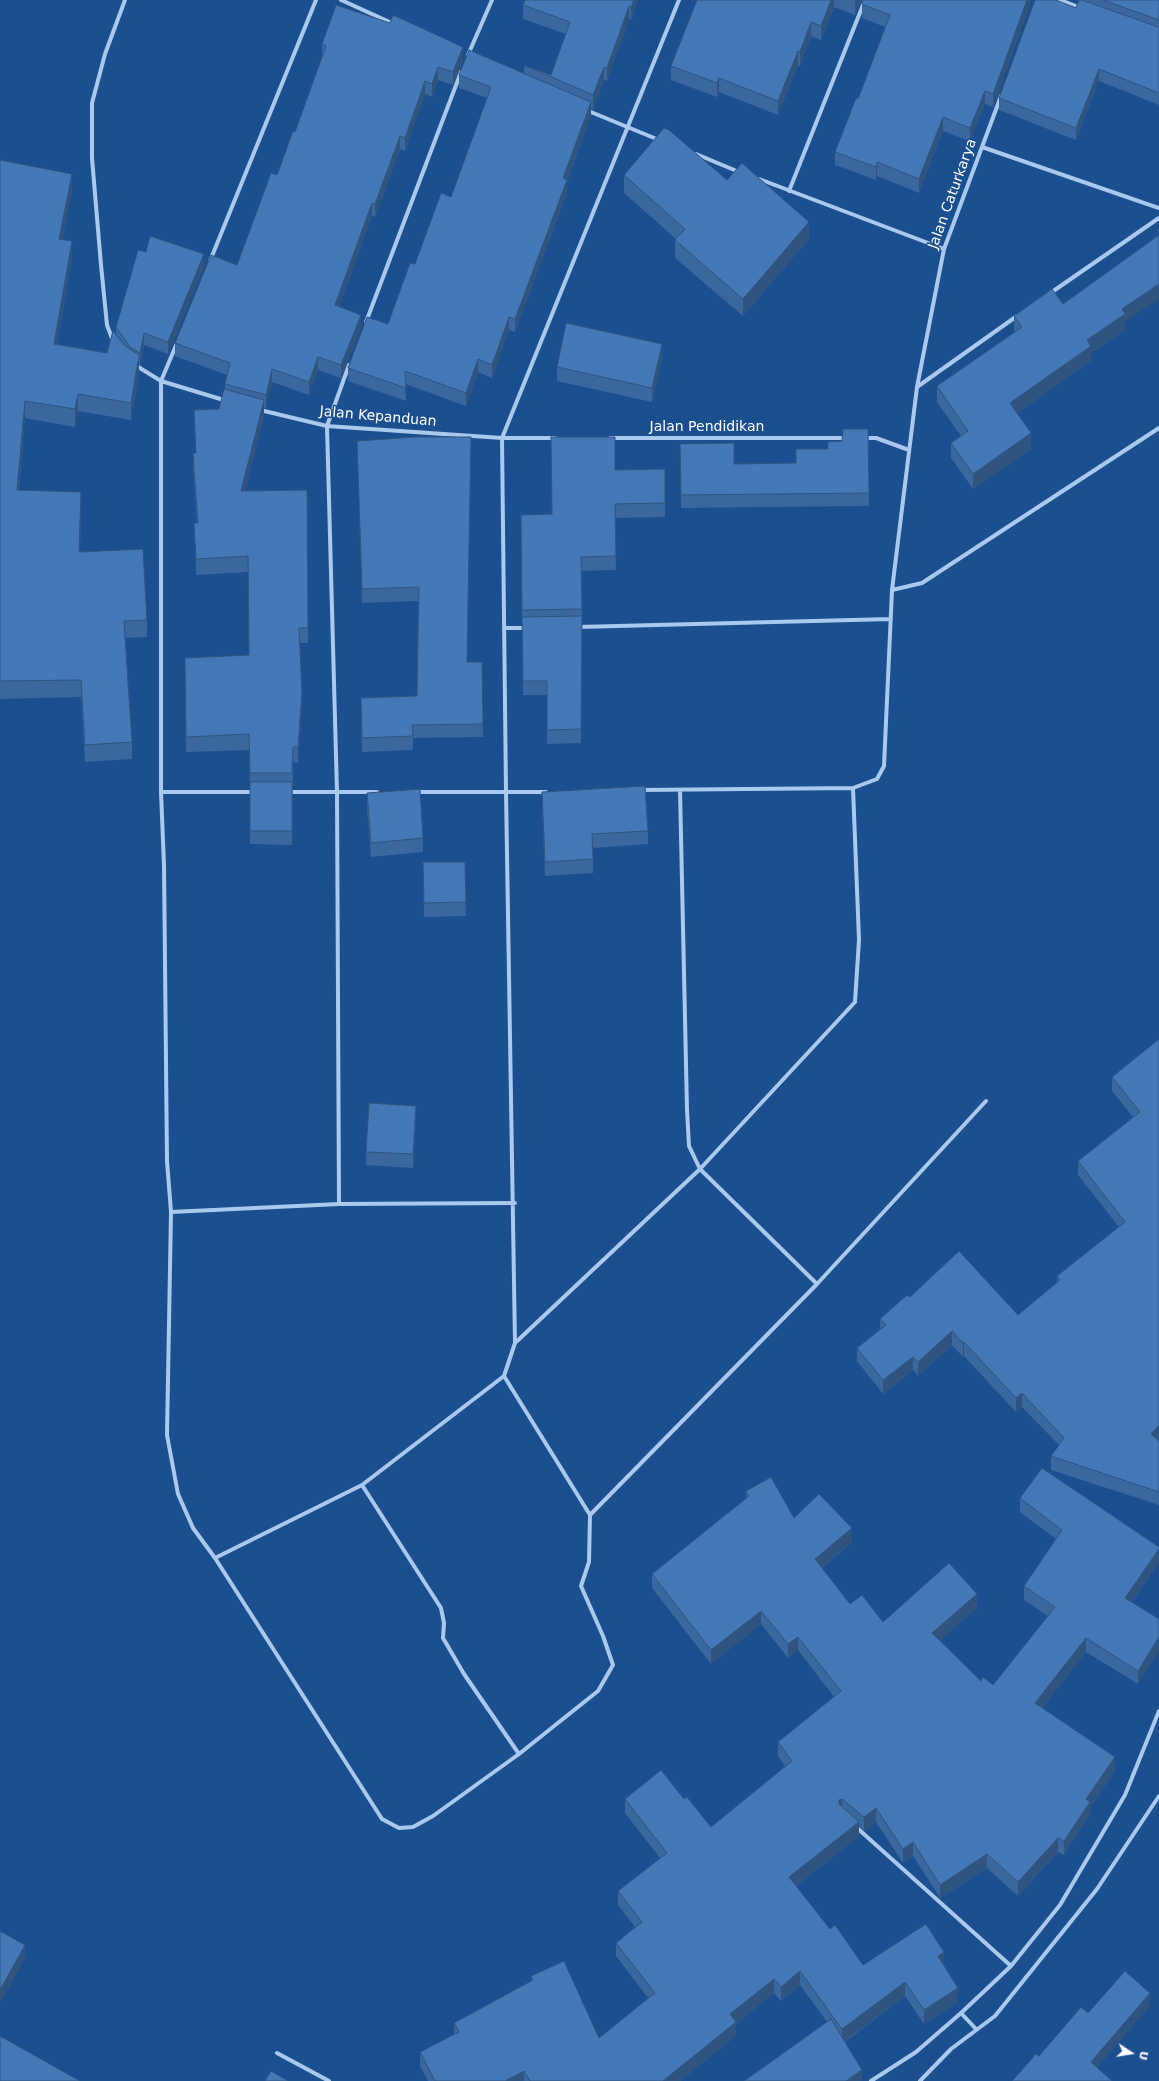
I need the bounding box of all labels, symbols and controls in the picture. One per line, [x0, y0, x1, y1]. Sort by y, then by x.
street label: Jalan Caturkarya [925, 137, 981, 251]
street label: Jalan Kepanduan [319, 404, 437, 430]
street label: Jalan Pendidikan [650, 419, 764, 435]
north arrow [1111, 2033, 1151, 2073]
text: U [1136, 2050, 1151, 2061]

